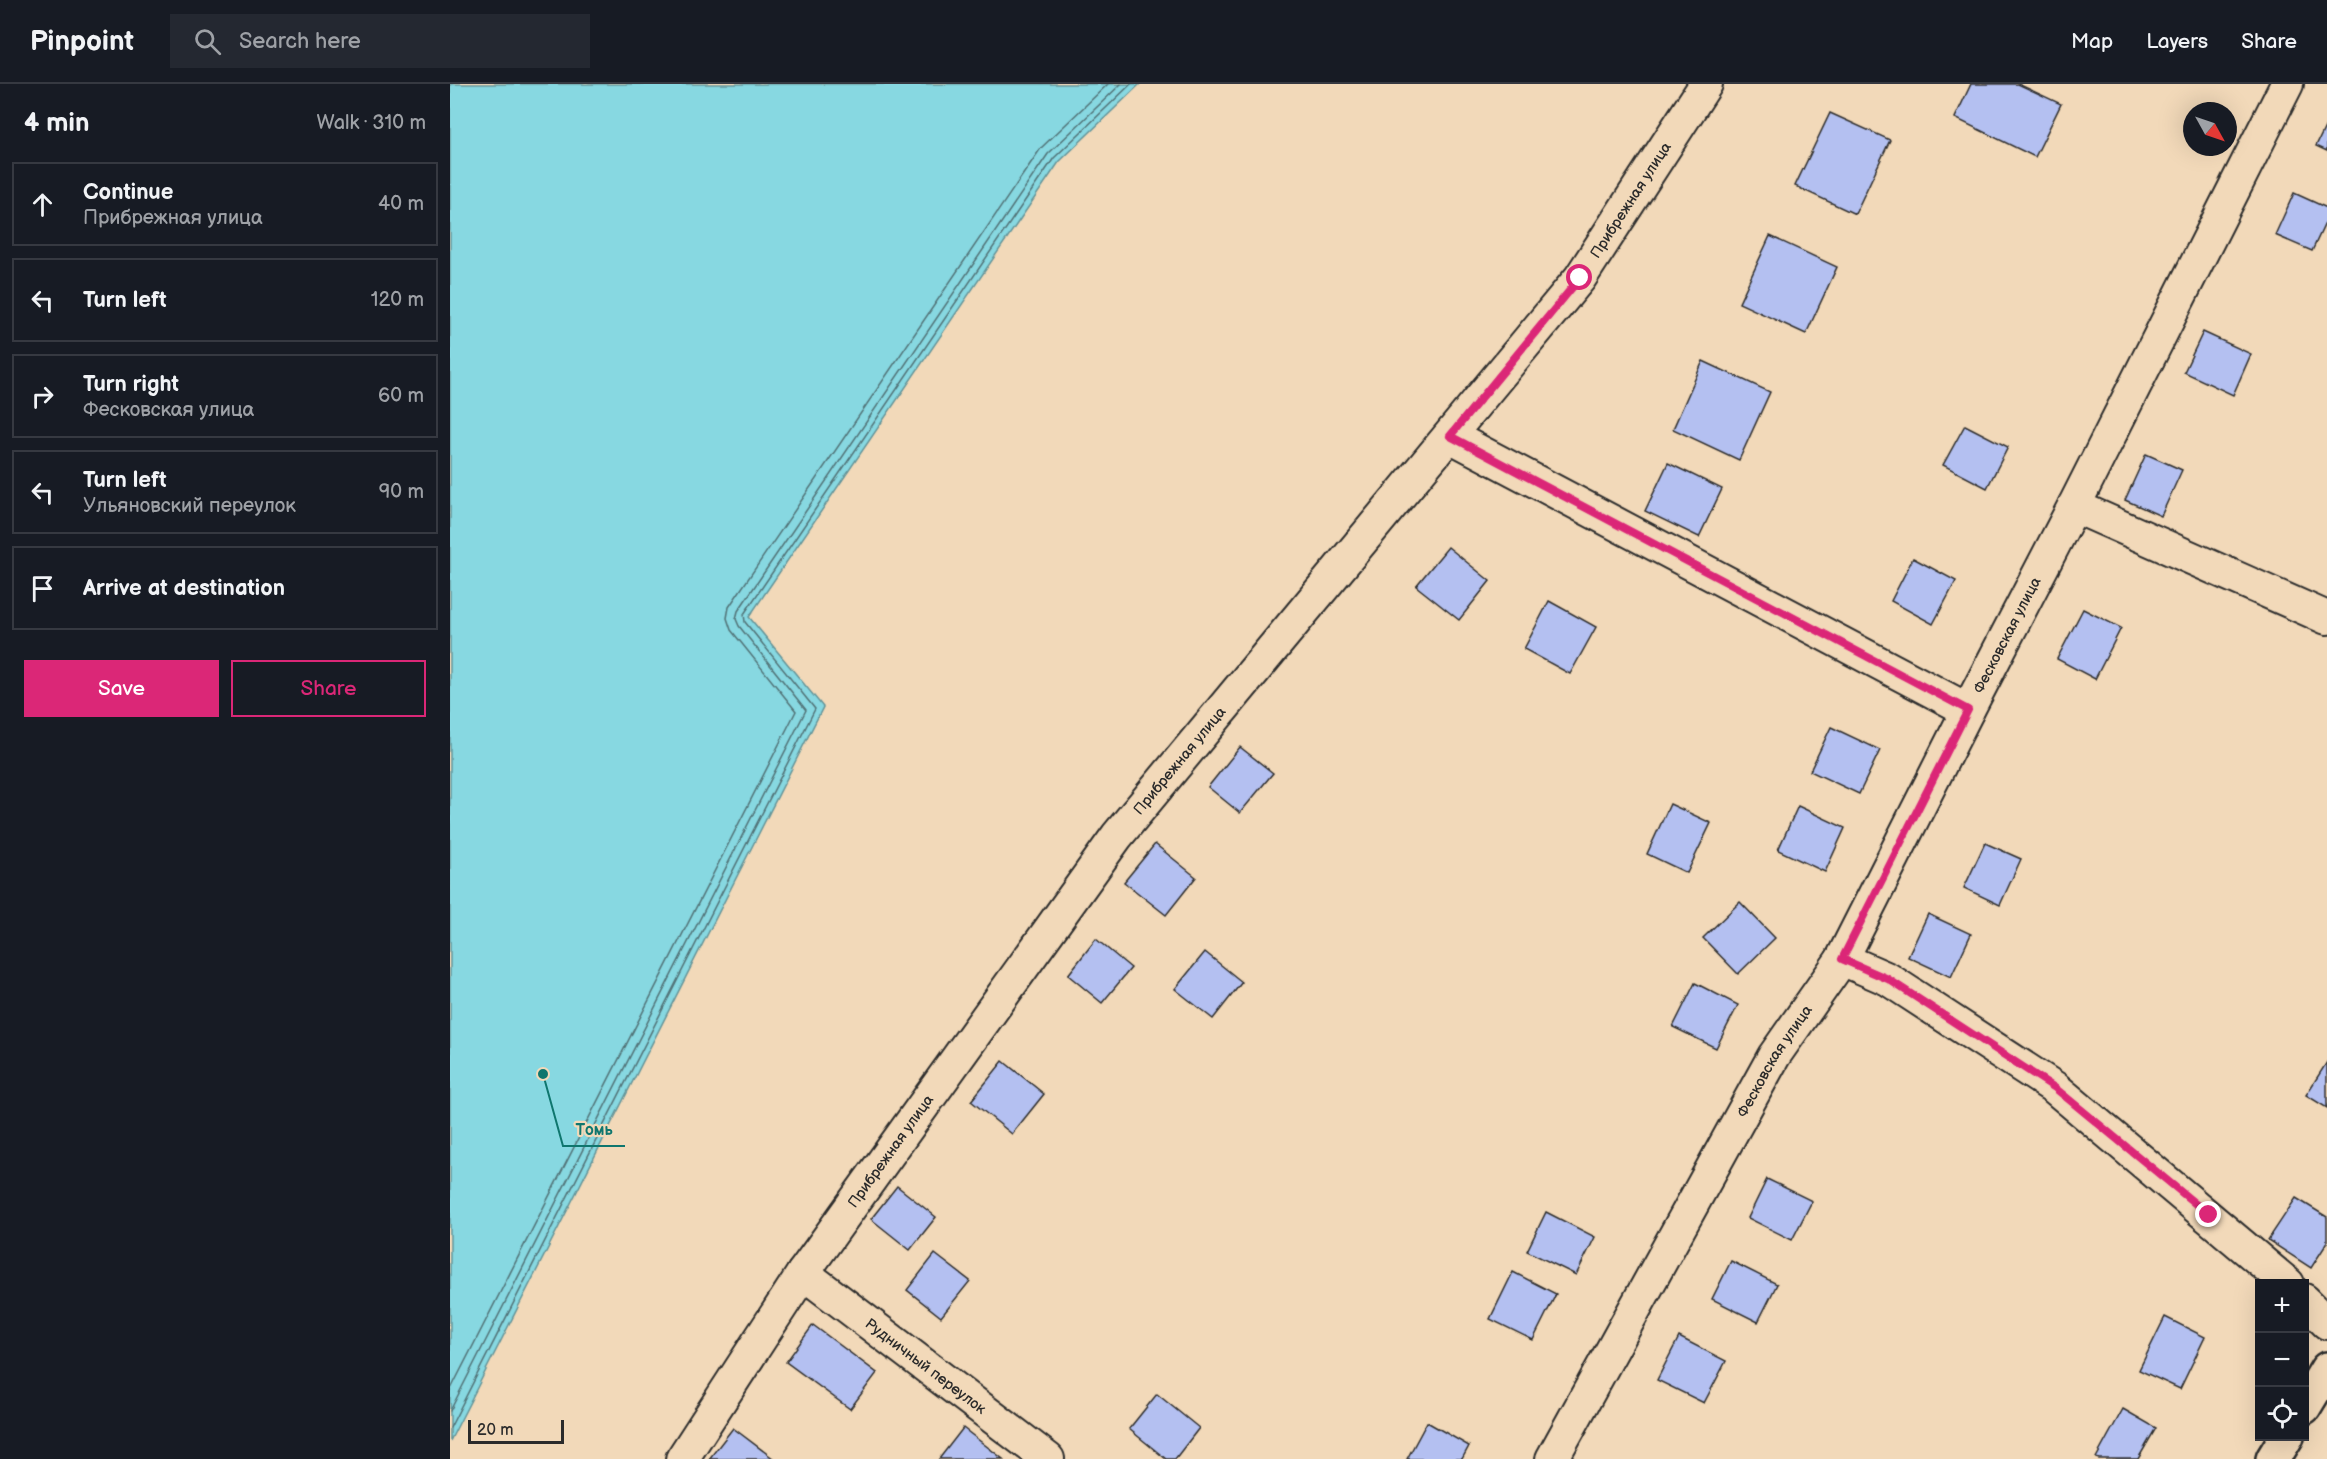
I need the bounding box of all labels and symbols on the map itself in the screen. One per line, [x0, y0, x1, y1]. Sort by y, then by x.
north arrow [2183, 102, 2237, 156]
street label: Прибрежная улица [1586, 138, 1676, 262]
route start [1566, 264, 1592, 290]
street label: Фесковская улица [1969, 574, 2046, 697]
street label: Прибрежная улица [1130, 703, 1230, 819]
street label: Фесковская улица [1733, 1001, 1817, 1121]
street label: Прибрежная улица [844, 1091, 938, 1212]
callout: Томь [563, 1112, 625, 1146]
text: Томь [575, 1121, 613, 1140]
route end [2195, 1201, 2221, 1227]
street label: Рудничный переулок [861, 1314, 990, 1419]
scale bar [468, 1417, 564, 1444]

